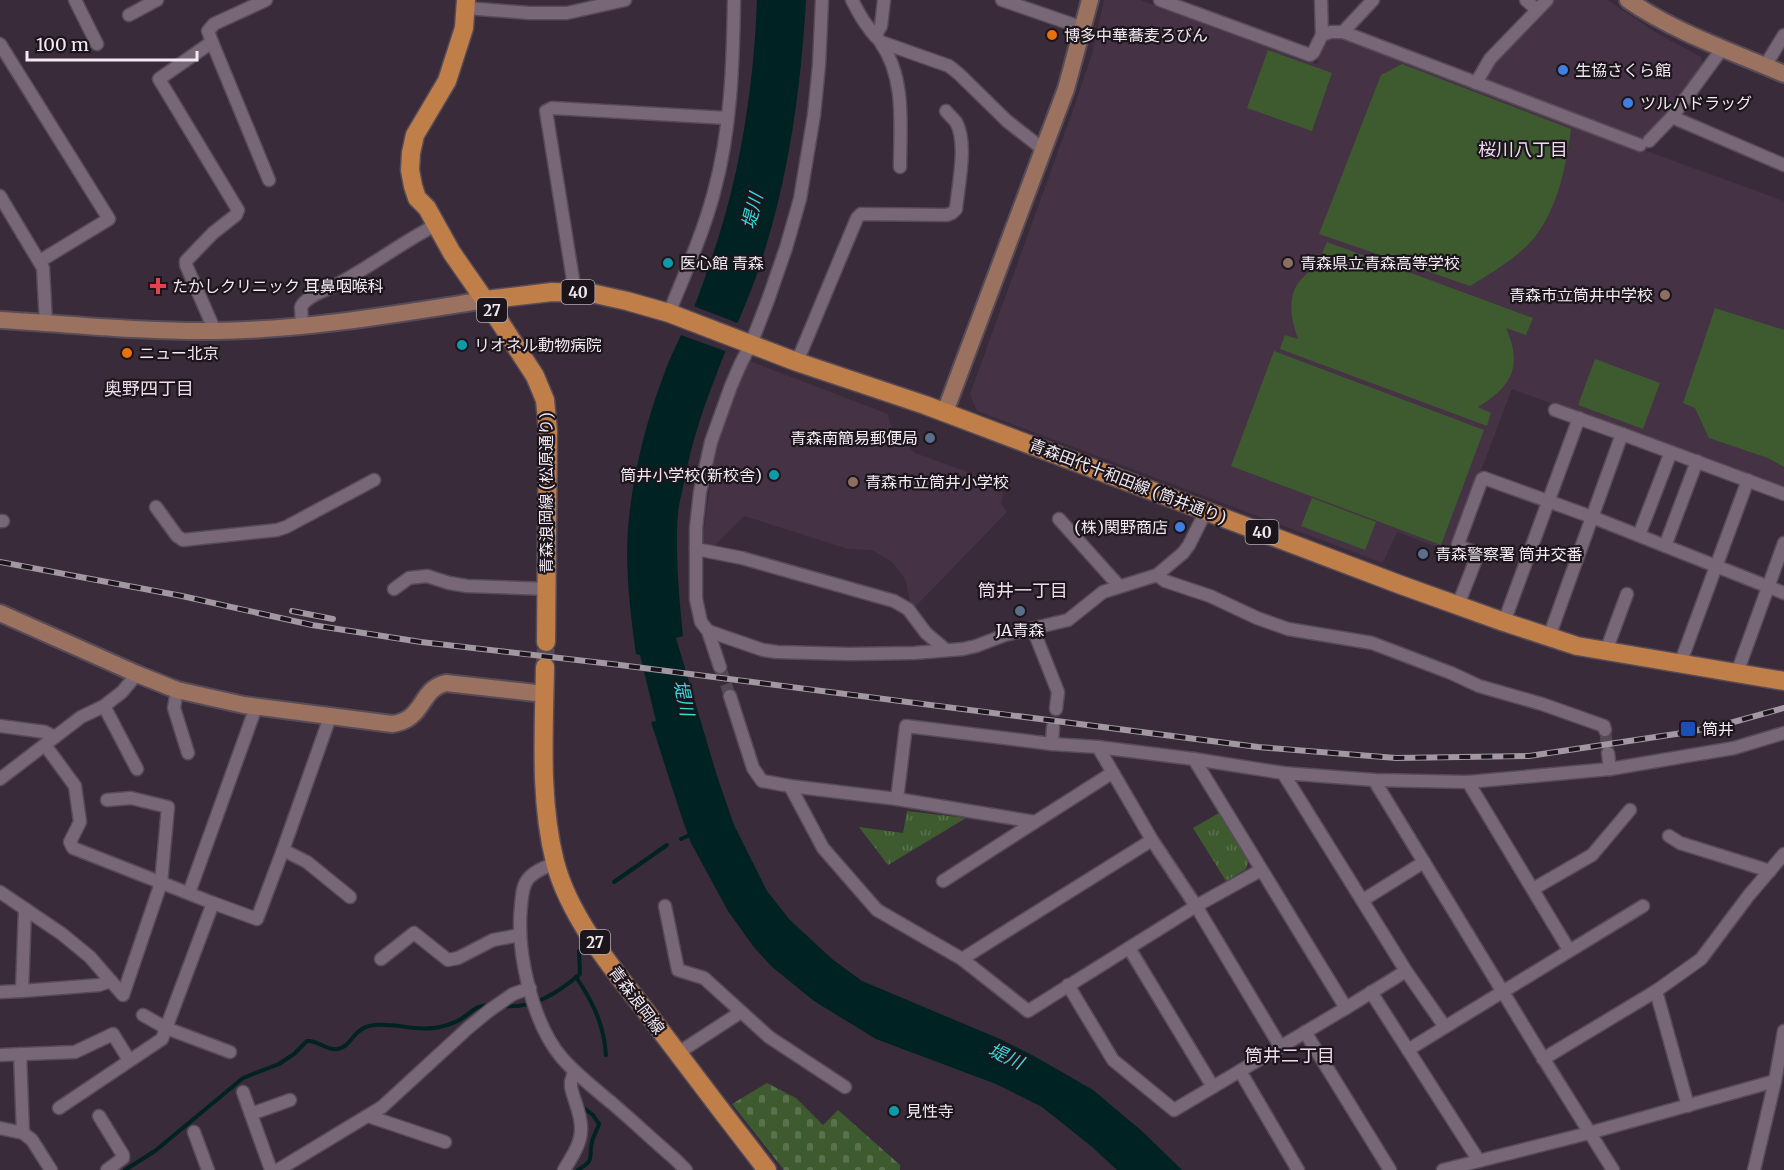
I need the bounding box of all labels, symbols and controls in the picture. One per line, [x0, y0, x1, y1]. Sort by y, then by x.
scale bar [27, 24, 196, 62]
place label: 博多中華蕎麦ろびん [1064, 25, 1208, 45]
marker: 博多中華蕎麦ろびん [1045, 28, 1059, 42]
text: 100 m [36, 33, 89, 56]
place label: 生協さくら館 [1575, 60, 1671, 80]
marker: 生協さくら館 [1556, 63, 1570, 77]
place label: ツルハドラッグ [1640, 93, 1752, 113]
marker: ツルハドラッグ [1621, 96, 1635, 110]
district label: 桜川八丁目 [1478, 138, 1568, 161]
water label: 堤川 [736, 189, 768, 231]
place label: 医心館 青森 [680, 253, 764, 273]
place label: 青森県立青森高等学校 [1300, 253, 1460, 273]
marker: 医心館 青森 [661, 256, 675, 270]
marker: 青森県立青森高等学校 [1281, 256, 1295, 270]
place label: たかしクリニック 耳鼻咽喉科 [172, 276, 384, 296]
marker: たかしクリニック 耳鼻咽喉科 [149, 277, 167, 295]
road number: 40 [562, 280, 594, 304]
place label: 青森市立筒井中学校 [1509, 285, 1653, 305]
marker: 青森市立筒井中学校 [1658, 288, 1672, 302]
road number: 27 [477, 298, 507, 322]
place label: リオネル動物病院 [474, 335, 602, 355]
marker: リオネル動物病院 [455, 338, 469, 352]
place label: ニュー北京 [139, 343, 219, 363]
marker: ニュー北京 [120, 346, 134, 360]
district label: 奥野四丁目 [104, 377, 194, 400]
street label: 青森浪岡線 (松原通り) [536, 412, 556, 574]
place label: 青森南簡易郵便局 [790, 428, 918, 448]
marker: 青森南簡易郵便局 [923, 431, 937, 445]
street label: 青森田代十和田線 (筒井通り) [1027, 434, 1229, 528]
place label: 筒井小学校(新校舎) [620, 465, 762, 485]
marker: 筒井小学校(新校舎) [767, 468, 781, 482]
place label: 青森市立筒井小学校 [865, 472, 1009, 492]
marker: 青森市立筒井小学校 [846, 475, 860, 489]
place label: (株)関野商店 [1074, 517, 1168, 537]
marker: (株)関野商店 [1173, 520, 1187, 534]
road number: 40 [1246, 520, 1278, 544]
place label: 青森警察署 筒井交番 [1435, 544, 1583, 564]
marker: 青森警察署 筒井交番 [1416, 547, 1430, 561]
district label: 筒井一丁目 [978, 579, 1068, 602]
marker: JA青森 [1013, 604, 1027, 618]
place label: JA青森 [995, 620, 1044, 640]
water label: 堤川 [669, 678, 699, 720]
place label: 筒井 [1702, 719, 1734, 739]
marker: 筒井 [1679, 720, 1697, 738]
road number: 27 [580, 930, 610, 954]
street label: 青森浪岡線 [605, 962, 669, 1038]
water label: 堤川 [985, 1038, 1029, 1075]
district label: 筒井二丁目 [1245, 1044, 1335, 1067]
place label: 見性寺 [906, 1101, 954, 1121]
marker: 見性寺 [887, 1104, 901, 1118]

